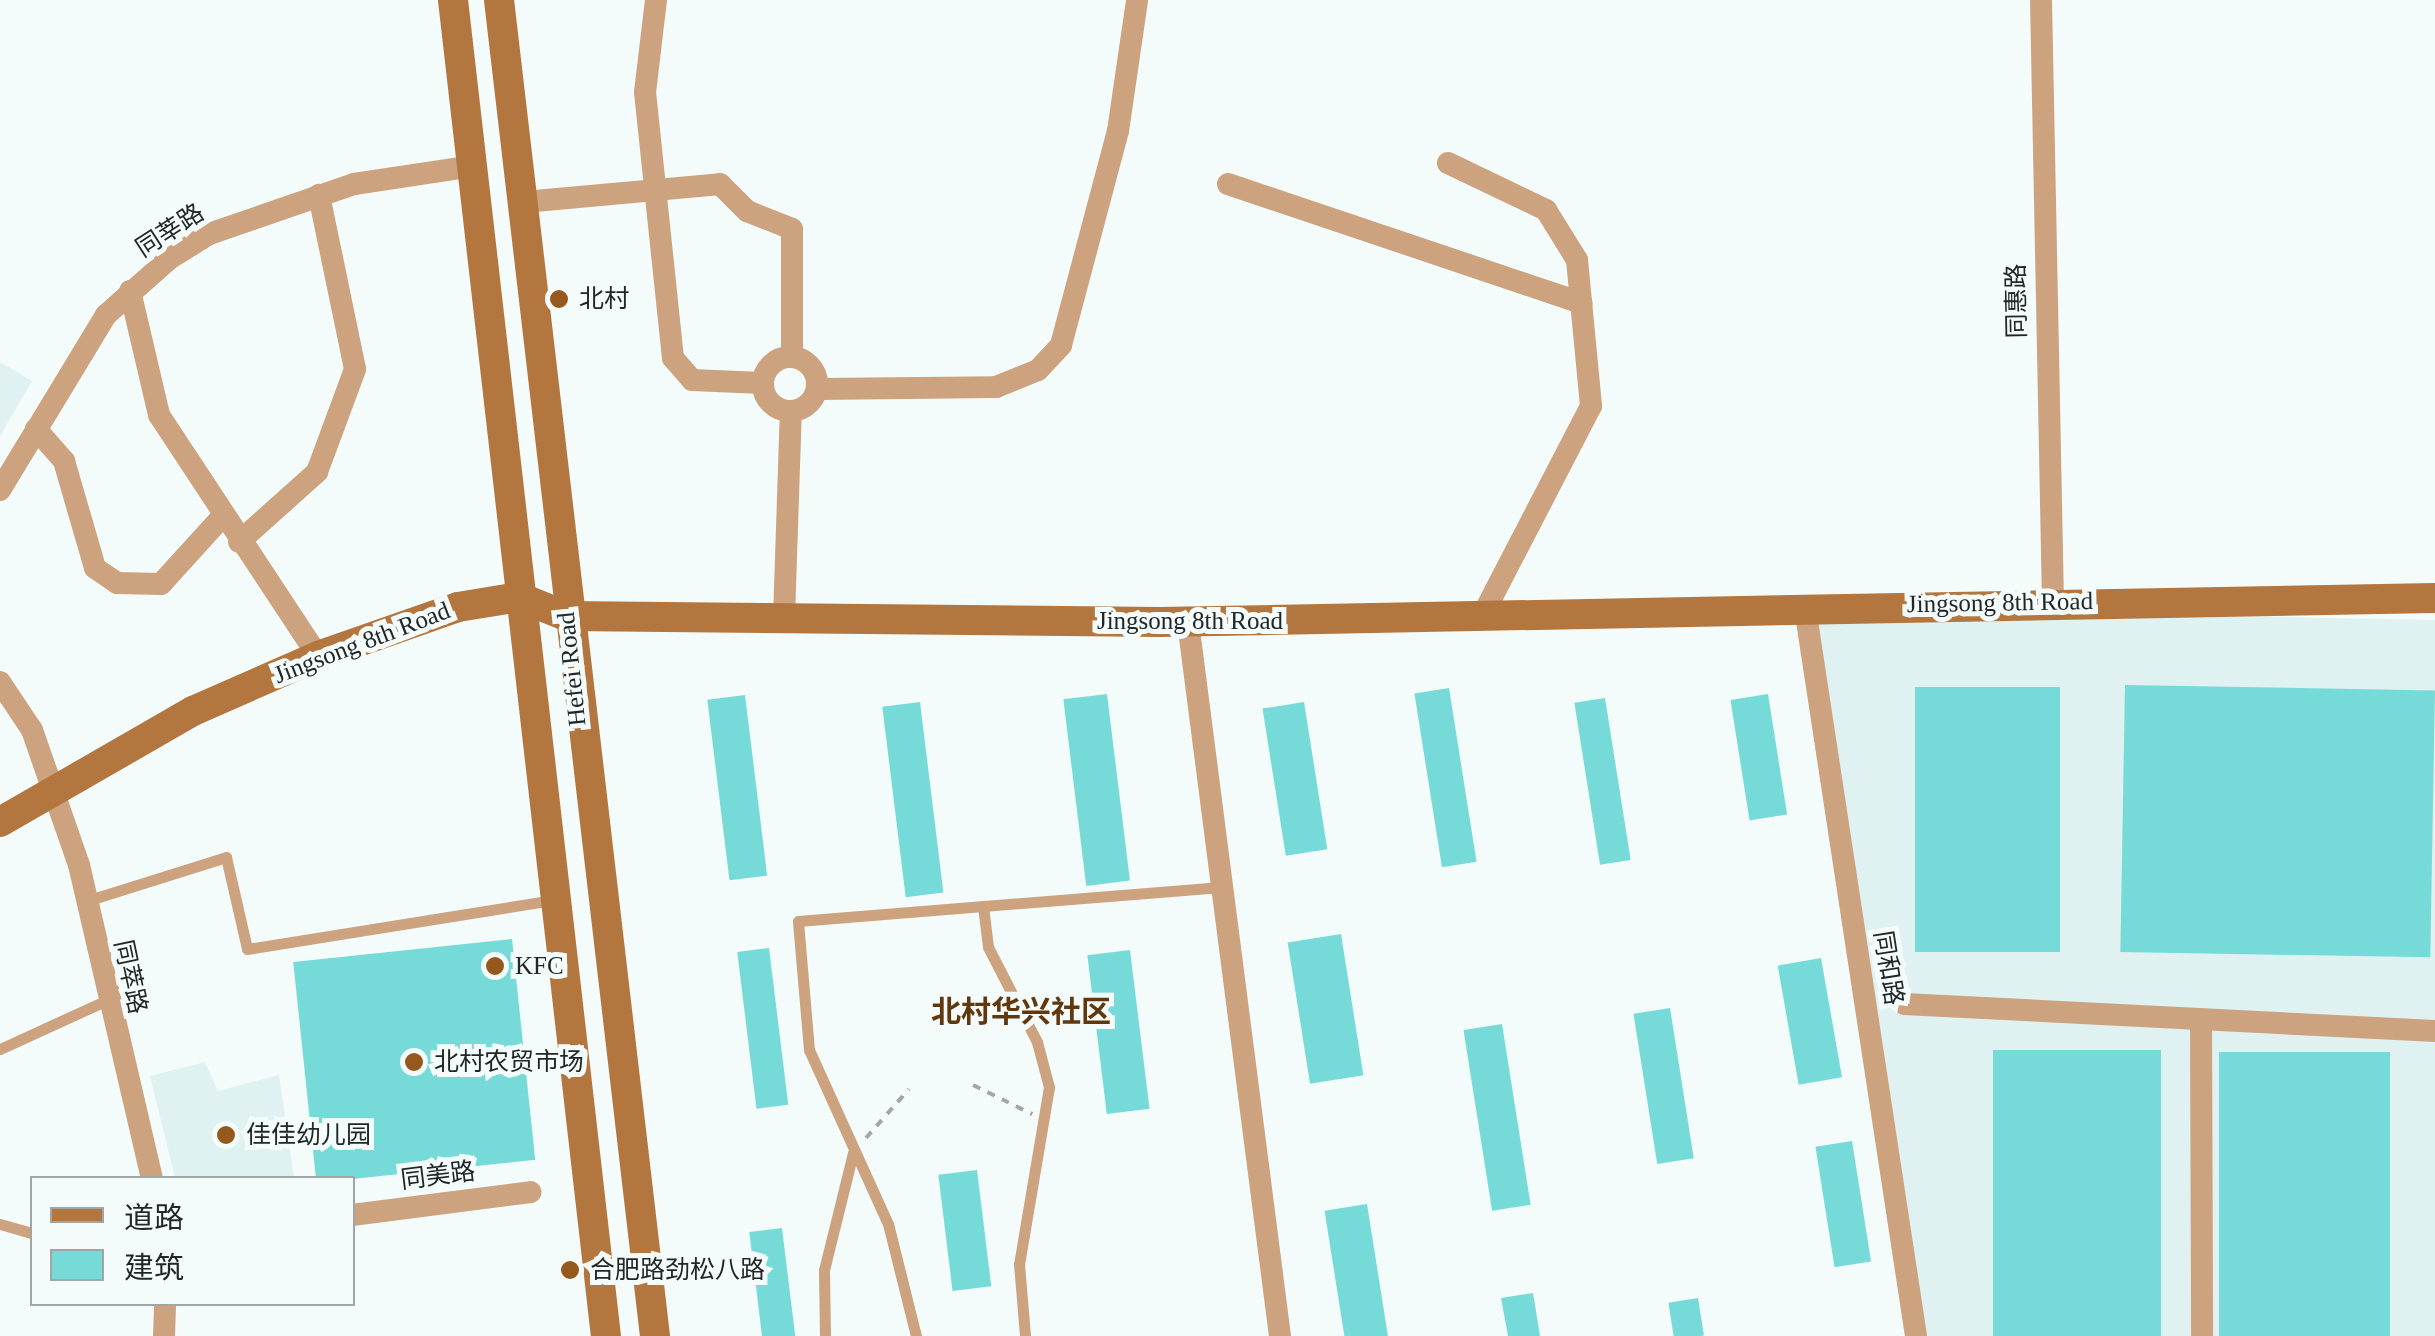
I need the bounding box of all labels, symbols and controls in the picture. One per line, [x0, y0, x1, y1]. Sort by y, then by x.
street label: 同莘路 [130, 198, 210, 264]
street label: 同惠路 [2001, 263, 2033, 339]
place label: 北村 [579, 284, 629, 314]
marker: 北村 [548, 288, 570, 310]
street label: Jingsong 8th Road [1907, 586, 2093, 620]
street label: Jingsong 8th Road [270, 596, 454, 690]
street label: Jingsong 8th Road [1097, 606, 1283, 636]
street label: Hefei Road [551, 610, 593, 728]
street label: 同和路 [1867, 929, 1909, 1007]
street label: 同萃路 [108, 937, 152, 1017]
place label: KFC [515, 951, 564, 981]
marker: KFC [484, 955, 506, 977]
district label: 北村华兴社区 [931, 994, 1111, 1030]
place label: 北村农贸市场 [434, 1047, 584, 1077]
marker: 北村农贸市场 [403, 1051, 425, 1073]
place label: 佳佳幼儿园 [246, 1120, 371, 1150]
marker: 佳佳幼儿园 [215, 1124, 237, 1146]
street label: 同美路 [399, 1157, 477, 1195]
legend [30, 1176, 355, 1306]
text: 道路 [124, 1201, 184, 1234]
text: 建筑 [124, 1251, 184, 1284]
place label: 合肥路劲松八路 [590, 1255, 765, 1285]
marker: 合肥路劲松八路 [559, 1259, 581, 1281]

